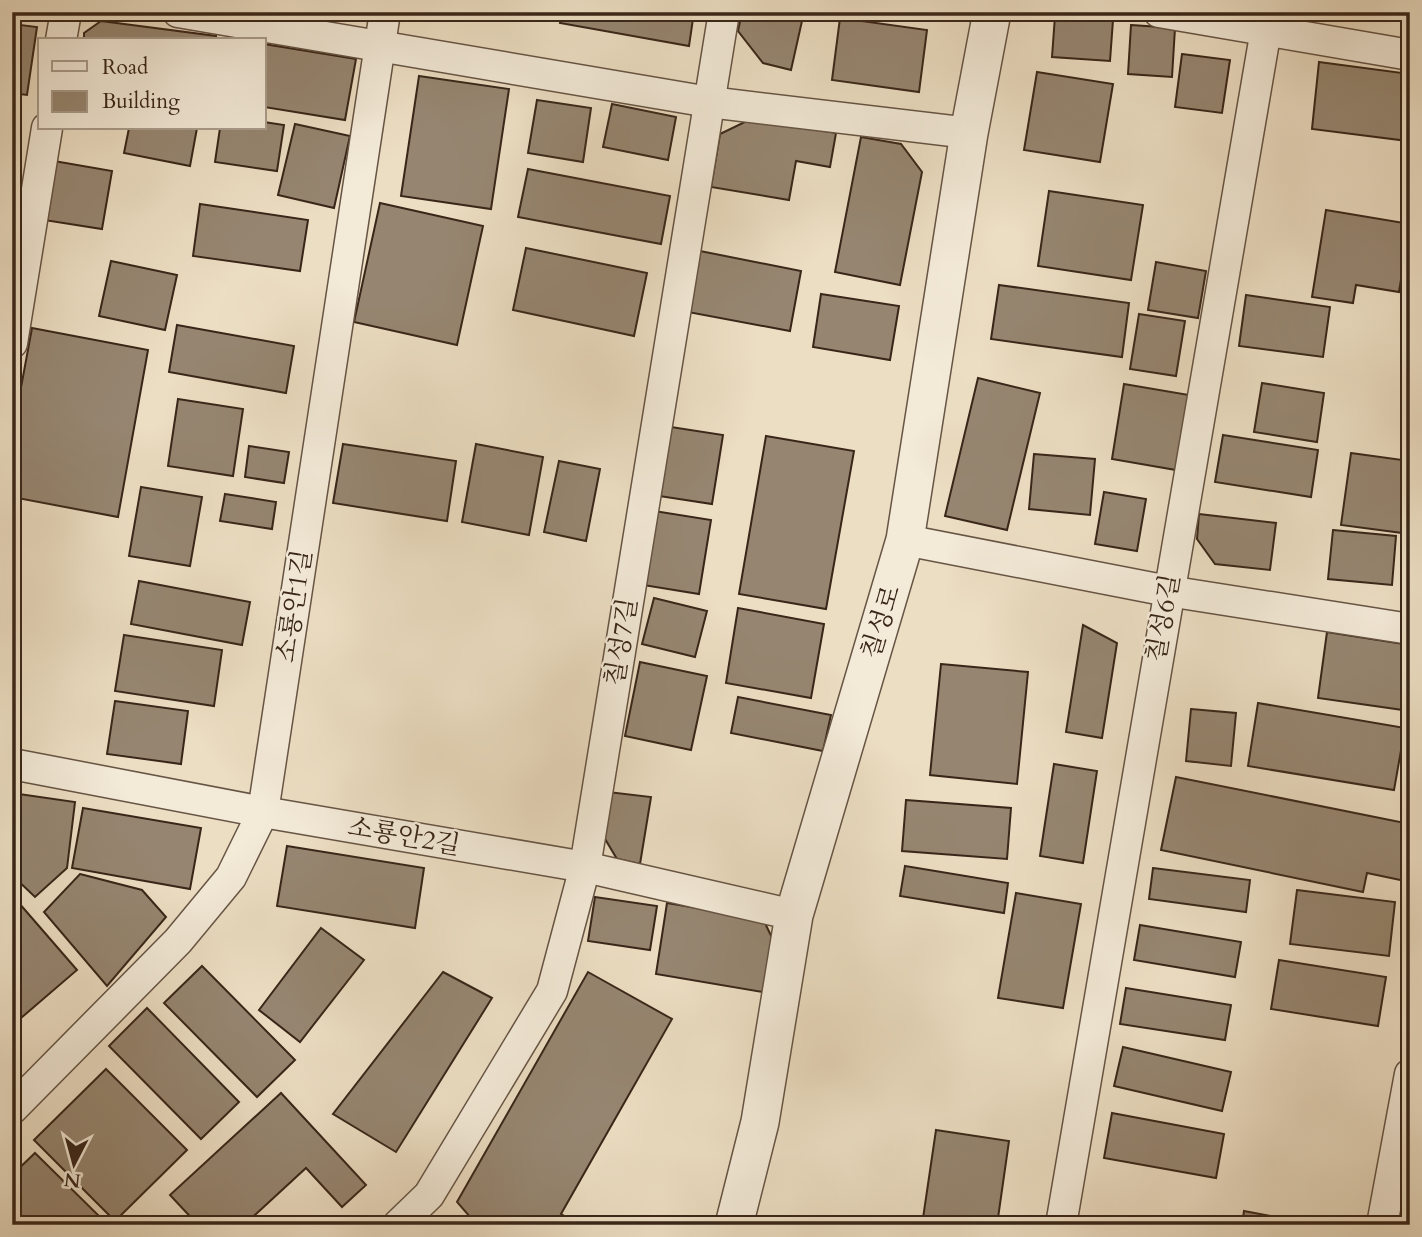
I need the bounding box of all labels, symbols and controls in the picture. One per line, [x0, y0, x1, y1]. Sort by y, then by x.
legend [38, 38, 266, 130]
text: Road [102, 53, 148, 82]
text: Building [102, 87, 180, 116]
street label: 소룡안1길 [268, 547, 320, 665]
street label: 칠성6길 [1138, 571, 1188, 665]
street label: 칠성로 [853, 581, 909, 663]
street label: 칠성7길 [597, 595, 645, 689]
street label: 소룡안2길 [345, 809, 463, 863]
north arrow [38, 1128, 108, 1198]
text: N [62, 1166, 82, 1194]

